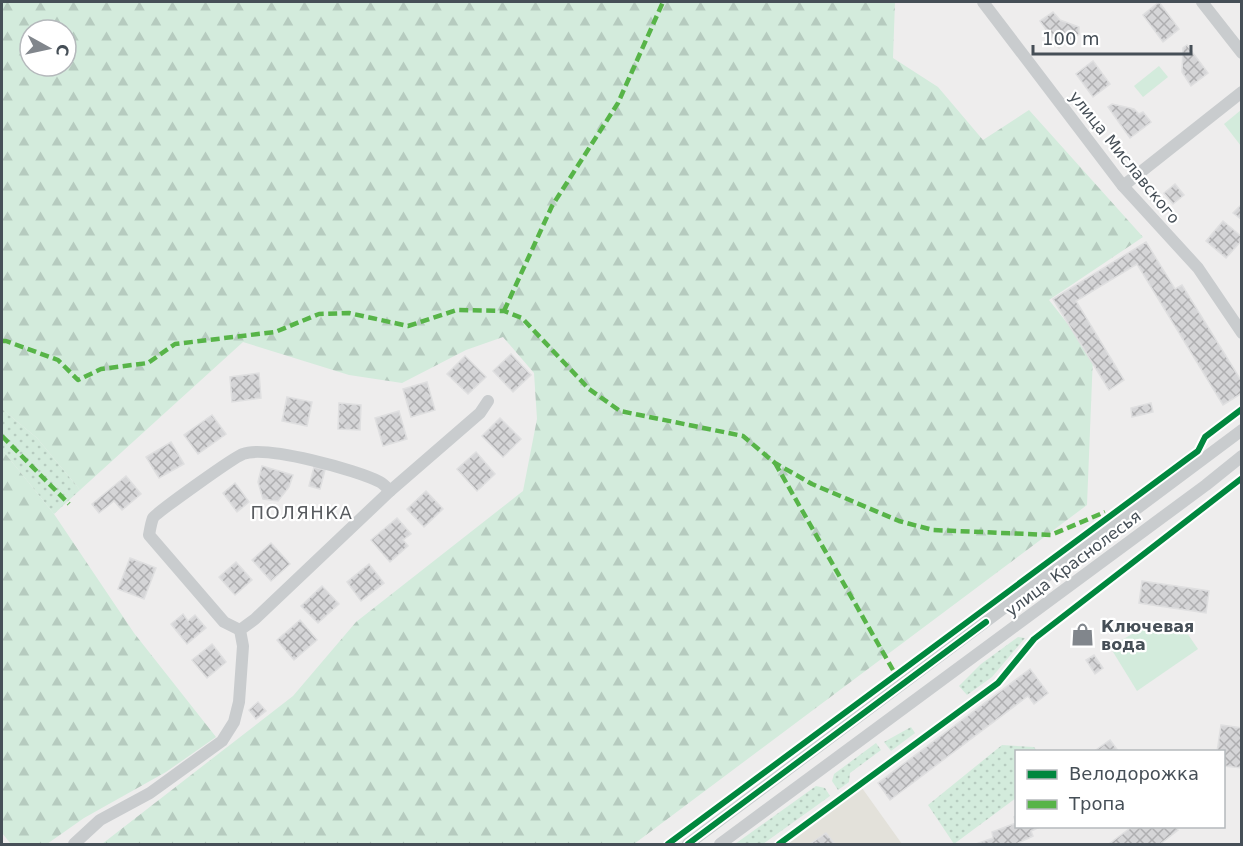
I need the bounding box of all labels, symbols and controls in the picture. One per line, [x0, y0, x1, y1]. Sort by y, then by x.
north arrow [18, 18, 78, 78]
scale bar [1033, 18, 1190, 56]
text: 100 m [1042, 28, 1100, 49]
text: С [52, 43, 73, 57]
street label: улица Миславского [1065, 87, 1184, 227]
district label: ПОЛЯНКА [251, 502, 353, 523]
street label: улица Краснолесья [1002, 506, 1145, 620]
place label: Ключевая вода [1101, 617, 1194, 654]
shop icon: Ключевая вода [1070, 622, 1096, 648]
legend [1015, 750, 1225, 828]
text: Велодорожка [1069, 763, 1199, 784]
text: Тропа [1068, 793, 1125, 814]

